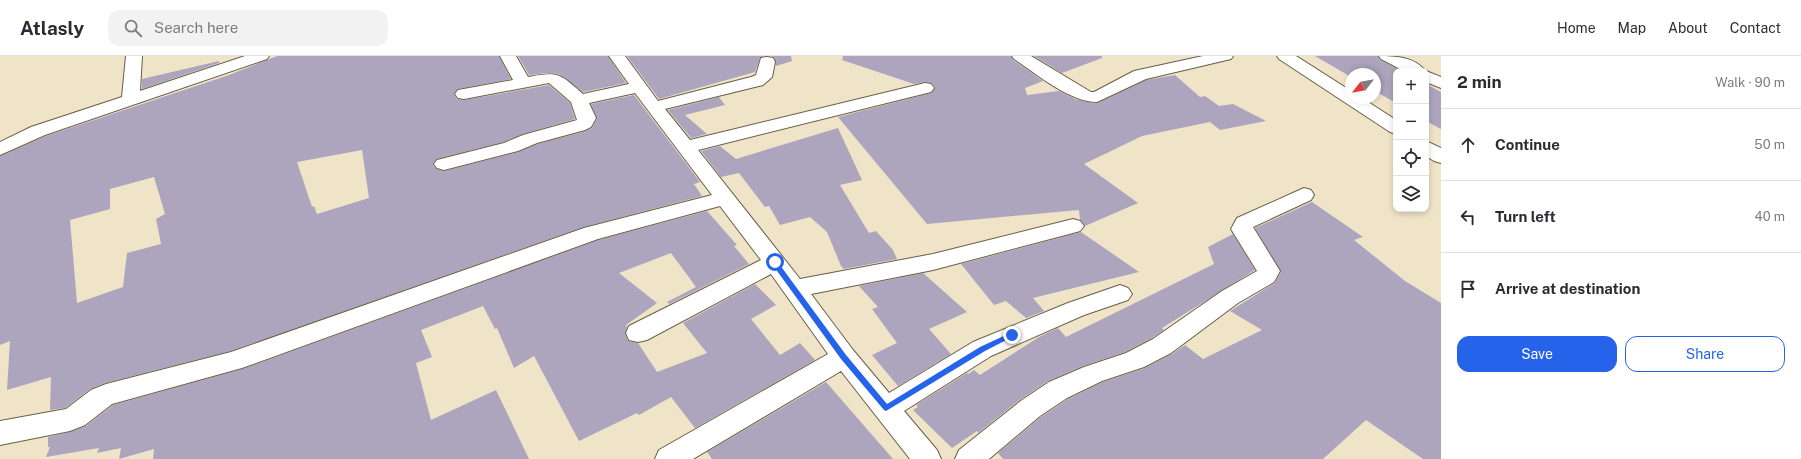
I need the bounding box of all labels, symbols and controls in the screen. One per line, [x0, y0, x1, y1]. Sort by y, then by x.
search box [108, 10, 388, 46]
text: Atlasly [20, 17, 84, 39]
icon: search [122, 17, 144, 39]
text: Search here [154, 19, 238, 36]
text: Home [1557, 20, 1596, 36]
text: Map [1618, 20, 1646, 36]
text: About [1668, 20, 1708, 36]
text: Contact [1730, 20, 1781, 36]
north arrow [1345, 68, 1381, 104]
map controls [1393, 68, 1429, 212]
button: + [1393, 68, 1429, 104]
text: 2 min [1457, 72, 1502, 92]
text: Walk · 90 m [1715, 75, 1785, 90]
button: − [1393, 104, 1429, 140]
icon: ahead [1457, 134, 1479, 156]
text: Continue [1495, 136, 1560, 153]
text: 50 m [1754, 137, 1785, 152]
button: locate [1393, 140, 1429, 176]
button: layers [1393, 176, 1429, 212]
icon: left [1457, 206, 1479, 228]
text: Turn left [1495, 208, 1556, 225]
text: 40 m [1754, 209, 1785, 224]
route start [766, 253, 784, 271]
icon: arrive [1457, 278, 1479, 300]
text: Arrive at destination [1495, 280, 1640, 297]
route end [1003, 326, 1021, 344]
button: Save [1457, 336, 1617, 372]
button: Share [1625, 336, 1785, 372]

